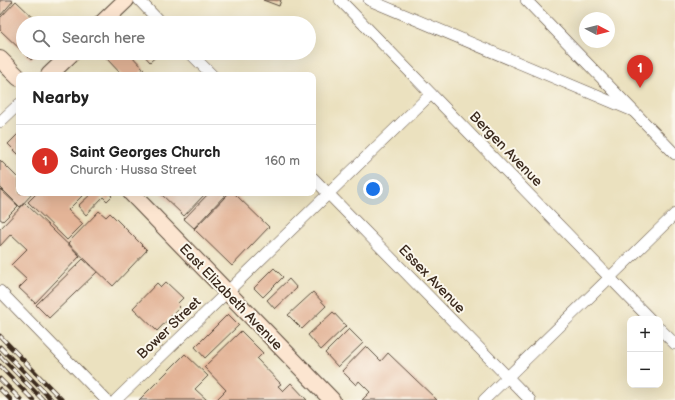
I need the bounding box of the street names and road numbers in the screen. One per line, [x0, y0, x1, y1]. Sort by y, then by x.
street label: Bergen Avenue [466, 108, 546, 190]
street label: East Elizabeth Avenue [176, 240, 286, 354]
street label: Essex Avenue [395, 241, 469, 317]
street label: Bower Street [134, 293, 205, 363]

